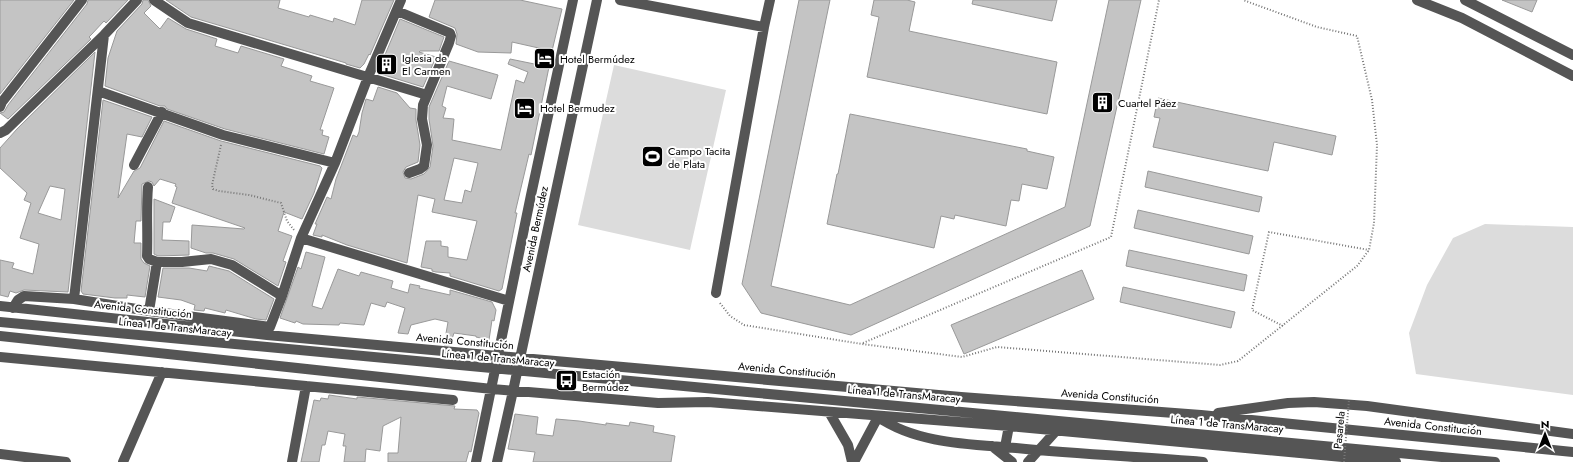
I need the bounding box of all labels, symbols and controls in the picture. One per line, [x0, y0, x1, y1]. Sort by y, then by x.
hotel icon: Hotel Bermúdez [532, 46, 558, 72]
place label: Iglesia de El Carmen [402, 50, 451, 79]
building icon: Iglesia de El Carmen [374, 51, 400, 77]
place label: Hotel Bermúdez [560, 51, 635, 67]
building icon: Cuartel Páez [1090, 90, 1116, 116]
hotel icon: Hotel Bermudez [512, 95, 538, 121]
place label: Cuartel Páez [1118, 95, 1176, 111]
place label: Hotel Bermudez [540, 100, 615, 116]
place label: Campo Tacita de Plata [668, 143, 730, 172]
sports icon: Campo Tacita de Plata [639, 144, 665, 170]
street label: Avenida Bermúdez [518, 185, 552, 273]
street label: Avenida Constitución [93, 296, 193, 322]
street label: Línea 1 de TransMaracay [118, 313, 232, 341]
street label: Avenida Constitución [415, 329, 515, 353]
street label: Línea 1 de TransMaracay [441, 345, 555, 371]
street label: Avenida Constitución [737, 358, 837, 382]
place label: Estación Bermúdez [582, 366, 629, 395]
bus stop icon: Estación Bermúdez [553, 367, 579, 393]
street label: Línea 1 de TransMaracay [847, 381, 961, 407]
street label: Avenida Constitución [1061, 385, 1159, 407]
street label: Pasarela [1329, 410, 1349, 450]
street label: Línea 1 de TransMaracay [1170, 411, 1284, 437]
street label: Avenida Constitución [1383, 413, 1483, 439]
north arrow [1525, 414, 1565, 454]
text: N [1541, 416, 1549, 432]

